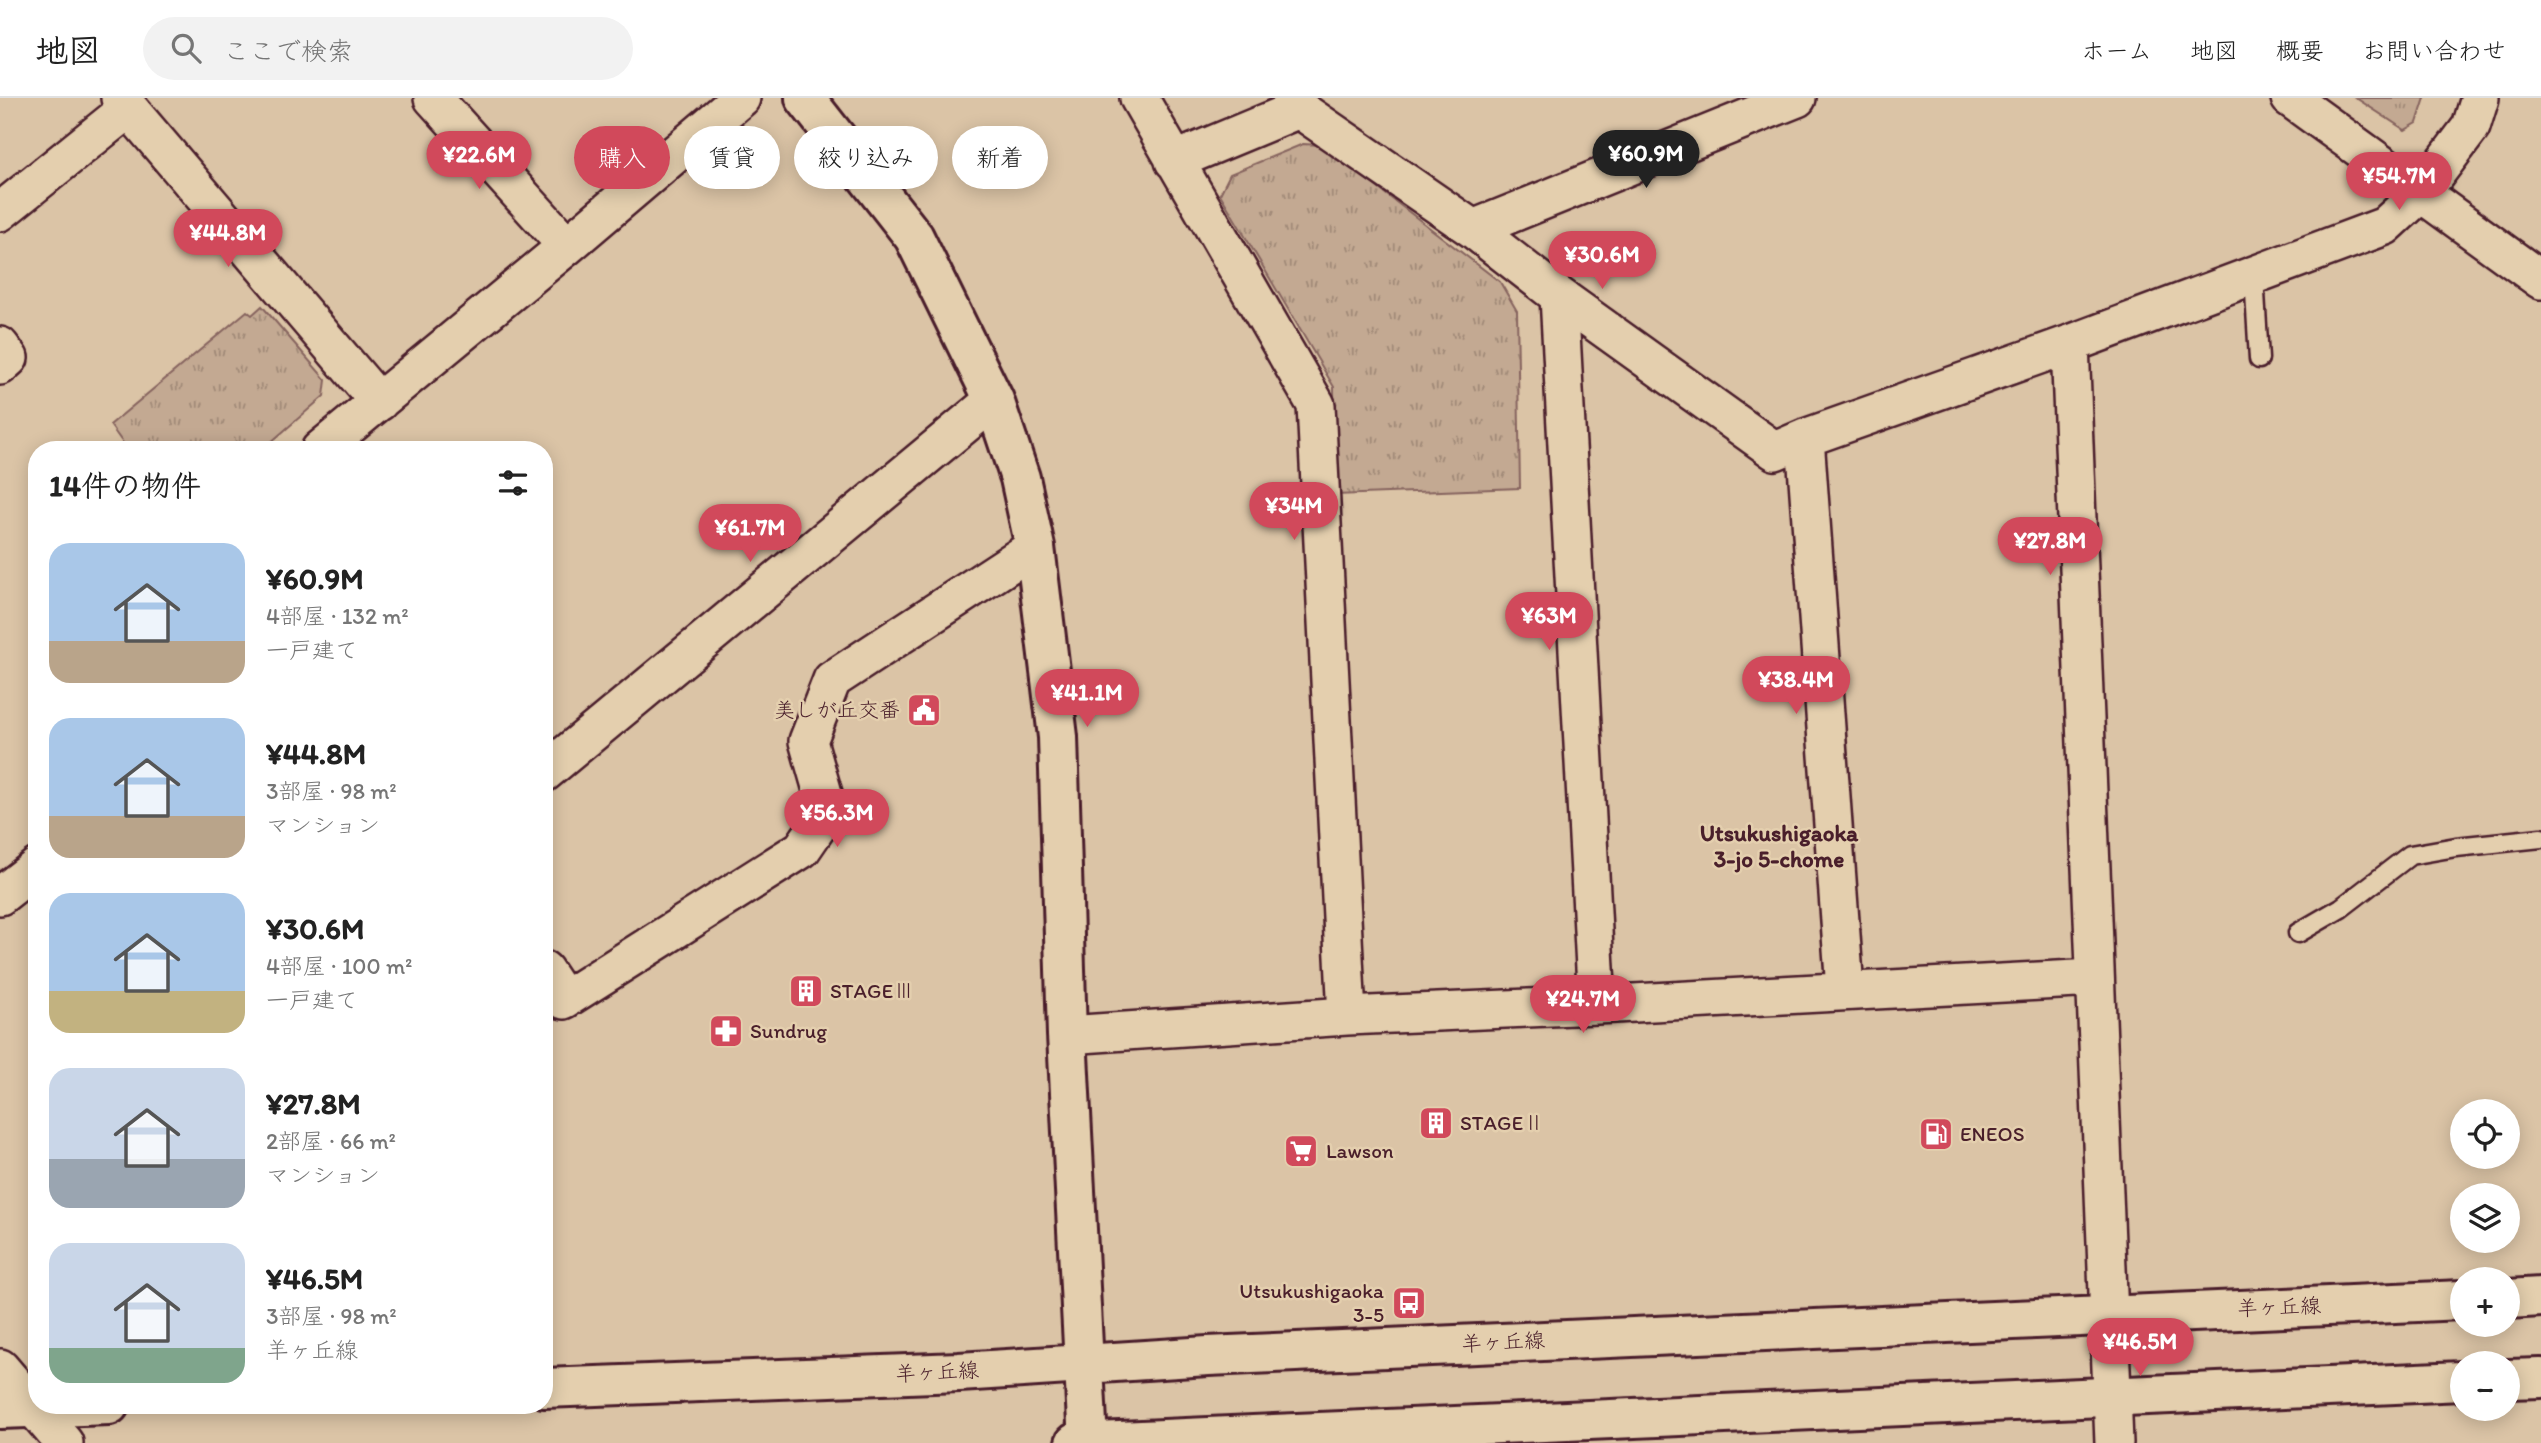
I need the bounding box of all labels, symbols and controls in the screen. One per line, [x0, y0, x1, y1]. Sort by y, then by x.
search box [143, 17, 633, 80]
icon: search [167, 29, 205, 67]
text: 地図 [35, 31, 101, 70]
text: ここで検索 [223, 35, 353, 67]
text: ホーム [2081, 36, 2152, 65]
text: 地図 [2190, 36, 2238, 65]
text: 概要 [2276, 36, 2324, 65]
text: お問い合わせ [2362, 36, 2506, 65]
chip: 購入 [574, 126, 670, 189]
chip: 賃貸 [684, 126, 780, 189]
chip: 絞り込み [794, 126, 938, 189]
chip: 新着 [952, 126, 1048, 189]
pin: ¥60.9M [1589, 130, 1703, 190]
pin: ¥22.6M [422, 132, 536, 191]
text: ¥60.9M [1609, 139, 1683, 167]
text: ¥22.6M [443, 140, 515, 168]
pin: ¥54.7M [2342, 152, 2456, 212]
text: ¥54.7M [2362, 161, 2436, 189]
pin: ¥44.8M [171, 209, 285, 269]
text: ¥44.8M [190, 218, 266, 246]
pin: ¥30.6M [1545, 232, 1659, 291]
text: ¥30.6M [1564, 240, 1640, 268]
icon: filters [494, 464, 532, 502]
text: 14件の物件 [49, 467, 201, 504]
pin: ¥34M [1253, 482, 1335, 542]
text: ¥34M [1265, 491, 1323, 519]
pin: ¥61.7M [693, 504, 807, 564]
text: ¥61.7M [715, 513, 785, 541]
pin: ¥27.8M [1993, 518, 2107, 577]
text: ¥27.8M [2014, 526, 2086, 554]
text: ¥60.9M [266, 560, 364, 597]
icon: home [105, 571, 189, 655]
pin: ¥63M [1508, 592, 1590, 652]
text: ¥63M [1521, 601, 1577, 629]
text: 4部屋 · 132 m² [266, 602, 409, 630]
text: 一戸建て [266, 636, 358, 664]
pin: ¥38.4M [1739, 656, 1853, 716]
text: ¥38.4M [1758, 665, 1834, 693]
pin: ¥41.1M [1030, 670, 1144, 729]
text: ¥41.1M [1051, 678, 1123, 706]
public building icon: 美しが丘交番 [905, 691, 943, 729]
place label: 美しが丘交番 [774, 697, 900, 722]
text: ¥44.8M [266, 735, 366, 772]
icon: home [105, 746, 189, 830]
text: 3部屋 · 98 m² [266, 777, 397, 805]
pin: ¥56.3M [780, 790, 894, 849]
text: ¥56.3M [800, 798, 874, 826]
text: マンション [266, 811, 380, 839]
district label: Utsukushigaoka 3-jo 5-chome [1700, 819, 1859, 873]
text: ¥30.6M [266, 910, 364, 947]
icon: home [105, 921, 189, 1005]
text: 4部屋 · 100 m² [266, 952, 412, 980]
building icon: STAGEⅢ [787, 972, 825, 1010]
pin: ¥24.7M [1526, 976, 1640, 1035]
place label: STAGEⅢ [830, 978, 914, 1003]
text: ¥24.7M [1546, 984, 1620, 1012]
text: 一戸建て [266, 986, 358, 1014]
pharmacy icon: Sundrug [707, 1012, 745, 1050]
place label: Sundrug [750, 1018, 827, 1043]
text: ¥27.8M [266, 1085, 361, 1122]
icon: home [105, 1096, 189, 1180]
map controls [2450, 1099, 2520, 1421]
button: locate [2450, 1099, 2520, 1169]
building icon: STAGEⅡ [1417, 1104, 1455, 1142]
place label: STAGEⅡ [1460, 1110, 1544, 1135]
fuel station icon: ENEOS [1917, 1115, 1955, 1153]
place label: ENEOS [1960, 1121, 2025, 1146]
text: 2部屋 · 66 m² [266, 1127, 396, 1155]
supermarket icon: Lawson [1282, 1132, 1320, 1170]
place label: Lawson [1326, 1138, 1394, 1163]
text: マンション [266, 1161, 380, 1189]
button: layers [2450, 1183, 2520, 1253]
text: ¥46.5M [266, 1260, 363, 1297]
button: + [2450, 1267, 2520, 1337]
icon: home [105, 1271, 189, 1355]
place label: Utsukushigaoka 3-5 [1239, 1278, 1384, 1327]
bus stop icon: Utsukushigaoka 3-5 [1390, 1284, 1428, 1322]
street label: 羊ヶ丘線 [2237, 1293, 2321, 1320]
text: 3部屋 · 98 m² [266, 1302, 397, 1330]
pin: ¥46.5M [2083, 1318, 2197, 1378]
street label: 羊ヶ丘線 [1460, 1327, 1546, 1356]
text: ¥46.5M [2103, 1327, 2177, 1355]
text: 羊ヶ丘線 [266, 1336, 358, 1364]
button: − [2450, 1351, 2520, 1421]
street label: 羊ヶ丘線 [894, 1357, 980, 1386]

